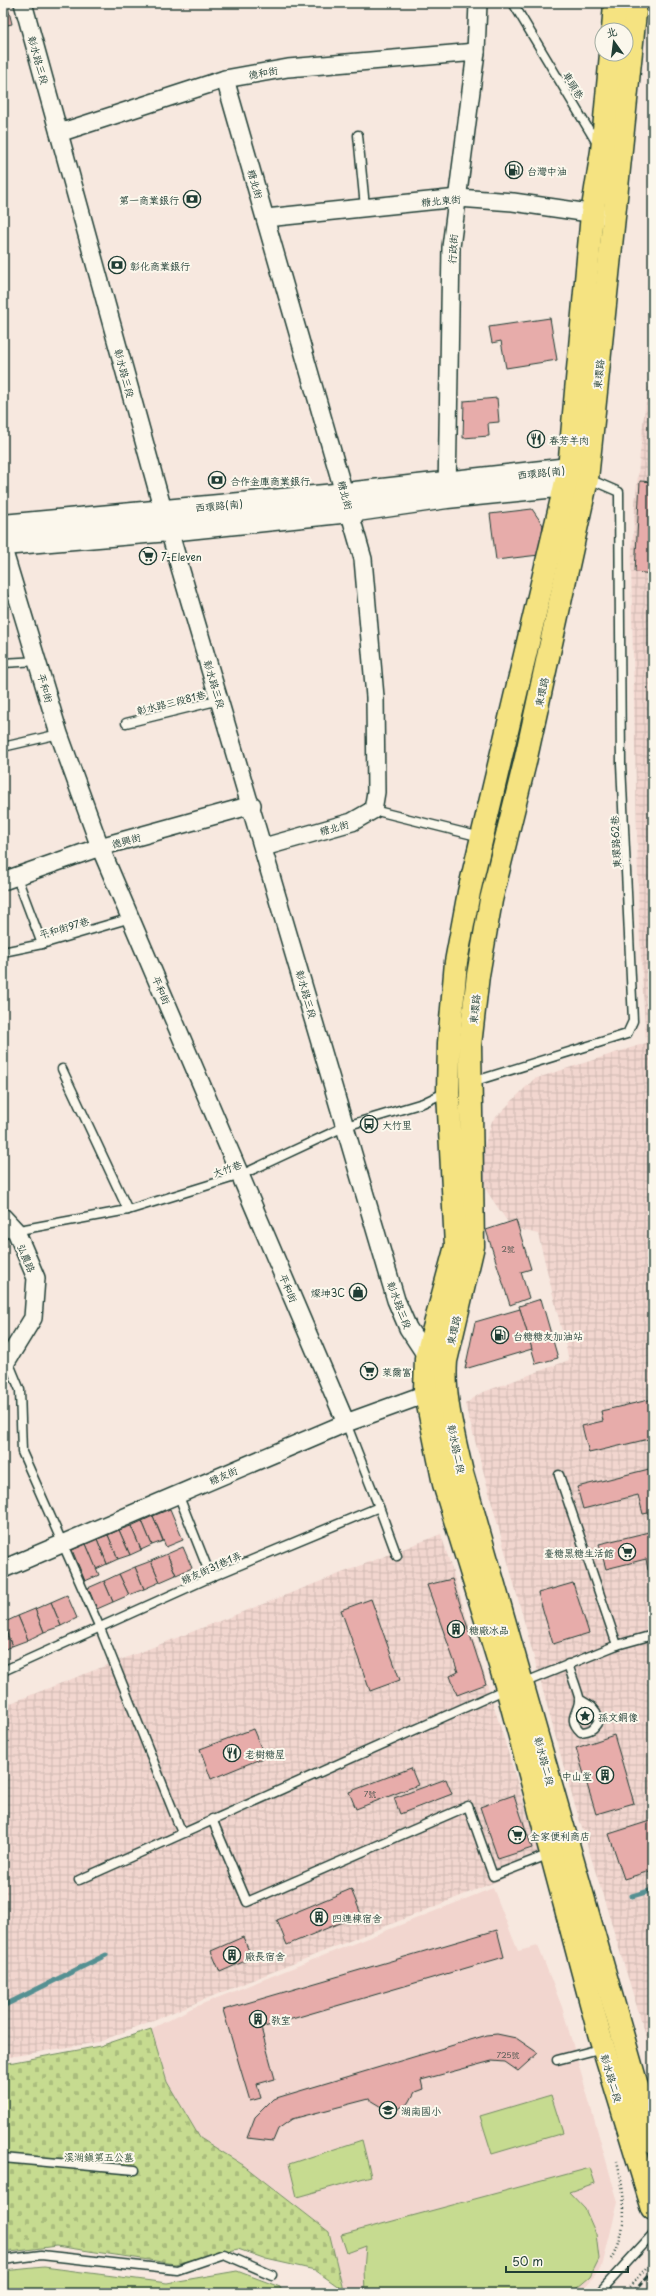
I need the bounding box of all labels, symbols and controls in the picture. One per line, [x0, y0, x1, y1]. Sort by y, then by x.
north arrow [594, 22, 634, 62]
text: 北 [604, 22, 619, 41]
street label: 彰水路三段 [25, 34, 53, 86]
street label: 德和街 [247, 62, 279, 82]
street label: 車頭巷 [560, 68, 589, 103]
fuel station icon: 台灣中油 [504, 160, 524, 180]
place label: 台灣中油 [527, 163, 567, 178]
street label: 糖北街 [245, 168, 267, 200]
bank icon: 第一商業銀行 [182, 189, 202, 209]
street label: 糖北東街 [420, 191, 462, 209]
place label: 第一商業銀行 [119, 192, 179, 207]
street label: 行政街 [443, 234, 461, 264]
bank icon: 彰化商業銀行 [107, 255, 127, 275]
place label: 彰化商業銀行 [130, 258, 190, 273]
street label: 彰水路三段 [111, 347, 139, 399]
street label: 東環路 [589, 358, 607, 390]
restaurant icon: 春芳羊肉 [526, 429, 546, 449]
place label: 春芳羊肉 [549, 432, 589, 447]
street label: 西環路(南) [516, 462, 566, 482]
bank icon: 合作金庫商業銀行 [207, 470, 227, 490]
place label: 合作金庫商業銀行 [230, 473, 310, 488]
street label: 糖北街 [335, 479, 357, 511]
street label: 西環路(南) [194, 495, 244, 515]
supermarket icon: 7-Eleven [138, 546, 158, 566]
place label: 7-Eleven [161, 549, 202, 564]
street label: 彰水路三段 [201, 658, 229, 710]
street label: 平和街 [35, 672, 57, 704]
street label: 東環路 [531, 676, 551, 708]
street label: 彰水路三段81巷 [135, 686, 208, 718]
street label: 東環路62巷 [606, 814, 624, 869]
street label: 糖北街 [318, 816, 350, 838]
street label: 德興街 [110, 829, 142, 851]
street label: 平和街97巷 [37, 912, 92, 941]
street label: 彰水路三段 [293, 968, 321, 1020]
street label: 平和街 [149, 973, 175, 1007]
street label: 東環路 [465, 993, 483, 1025]
bus stop icon: 大竹里 [359, 1114, 379, 1134]
place label: 大竹里 [382, 1117, 412, 1132]
street label: 大竹巷 [210, 1156, 245, 1180]
street label: 弘農路 [14, 1241, 40, 1275]
house number: 2號 [501, 1243, 515, 1255]
street label: 平和街 [276, 1271, 302, 1305]
street label: 彰水路三段 [384, 1279, 416, 1331]
shop icon: 燦坤3C [348, 1282, 368, 1302]
place label: 燦坤3C [311, 1285, 345, 1300]
street label: 東環路 [442, 1314, 464, 1346]
fuel station icon: 台糖糖友加油站 [490, 1325, 510, 1345]
place label: 台糖糖友加油站 [513, 1328, 583, 1343]
supermarket icon: 萊爾富 [359, 1361, 379, 1381]
place label: 萊爾富 [382, 1364, 412, 1379]
street label: 彰水路二段 [444, 1423, 470, 1475]
street label: 糖友街 [206, 1462, 240, 1488]
supermarket icon: 臺糖黑糖生活館 [617, 1542, 637, 1562]
place label: 臺糖黑糖生活館 [544, 1545, 614, 1560]
street label: 糖友街31巷1弄 [178, 1547, 244, 1587]
building icon: 糖廠冰品 [446, 1619, 466, 1639]
place label: 糖廠冰品 [469, 1622, 509, 1637]
place icon: 孫文銅像 [575, 1706, 595, 1726]
place label: 孫文銅像 [598, 1709, 638, 1724]
street label: 彰水路二段 [531, 1735, 559, 1787]
restaurant icon: 老樹糖屋 [222, 1743, 242, 1763]
place label: 老樹糖屋 [245, 1746, 285, 1761]
building icon: 中山堂 [595, 1765, 615, 1785]
place label: 中山堂 [562, 1768, 592, 1783]
house number: 7號 [364, 1788, 376, 1800]
supermarket icon: 全家便利商店 [507, 1825, 527, 1845]
place label: 全家便利商店 [530, 1828, 590, 1843]
building icon: 四連棟宿舍 [309, 1907, 329, 1927]
place label: 四連棟宿舍 [332, 1910, 382, 1925]
building icon: 廠長宿舍 [222, 1945, 242, 1965]
place label: 廠長宿舍 [245, 1948, 285, 1963]
building icon: 教室 [248, 2009, 268, 2029]
place label: 教室 [271, 2012, 291, 2027]
house number: 725號 [496, 2049, 520, 2061]
street label: 彰水路二段 [598, 2052, 626, 2104]
school or university icon: 湖南國小 [378, 2100, 398, 2120]
place label: 湖南國小 [401, 2103, 441, 2118]
park label: 溪湖鎮第五公墓 [64, 2149, 134, 2164]
scale bar [506, 2248, 628, 2274]
text: 50 m [512, 2252, 543, 2270]

